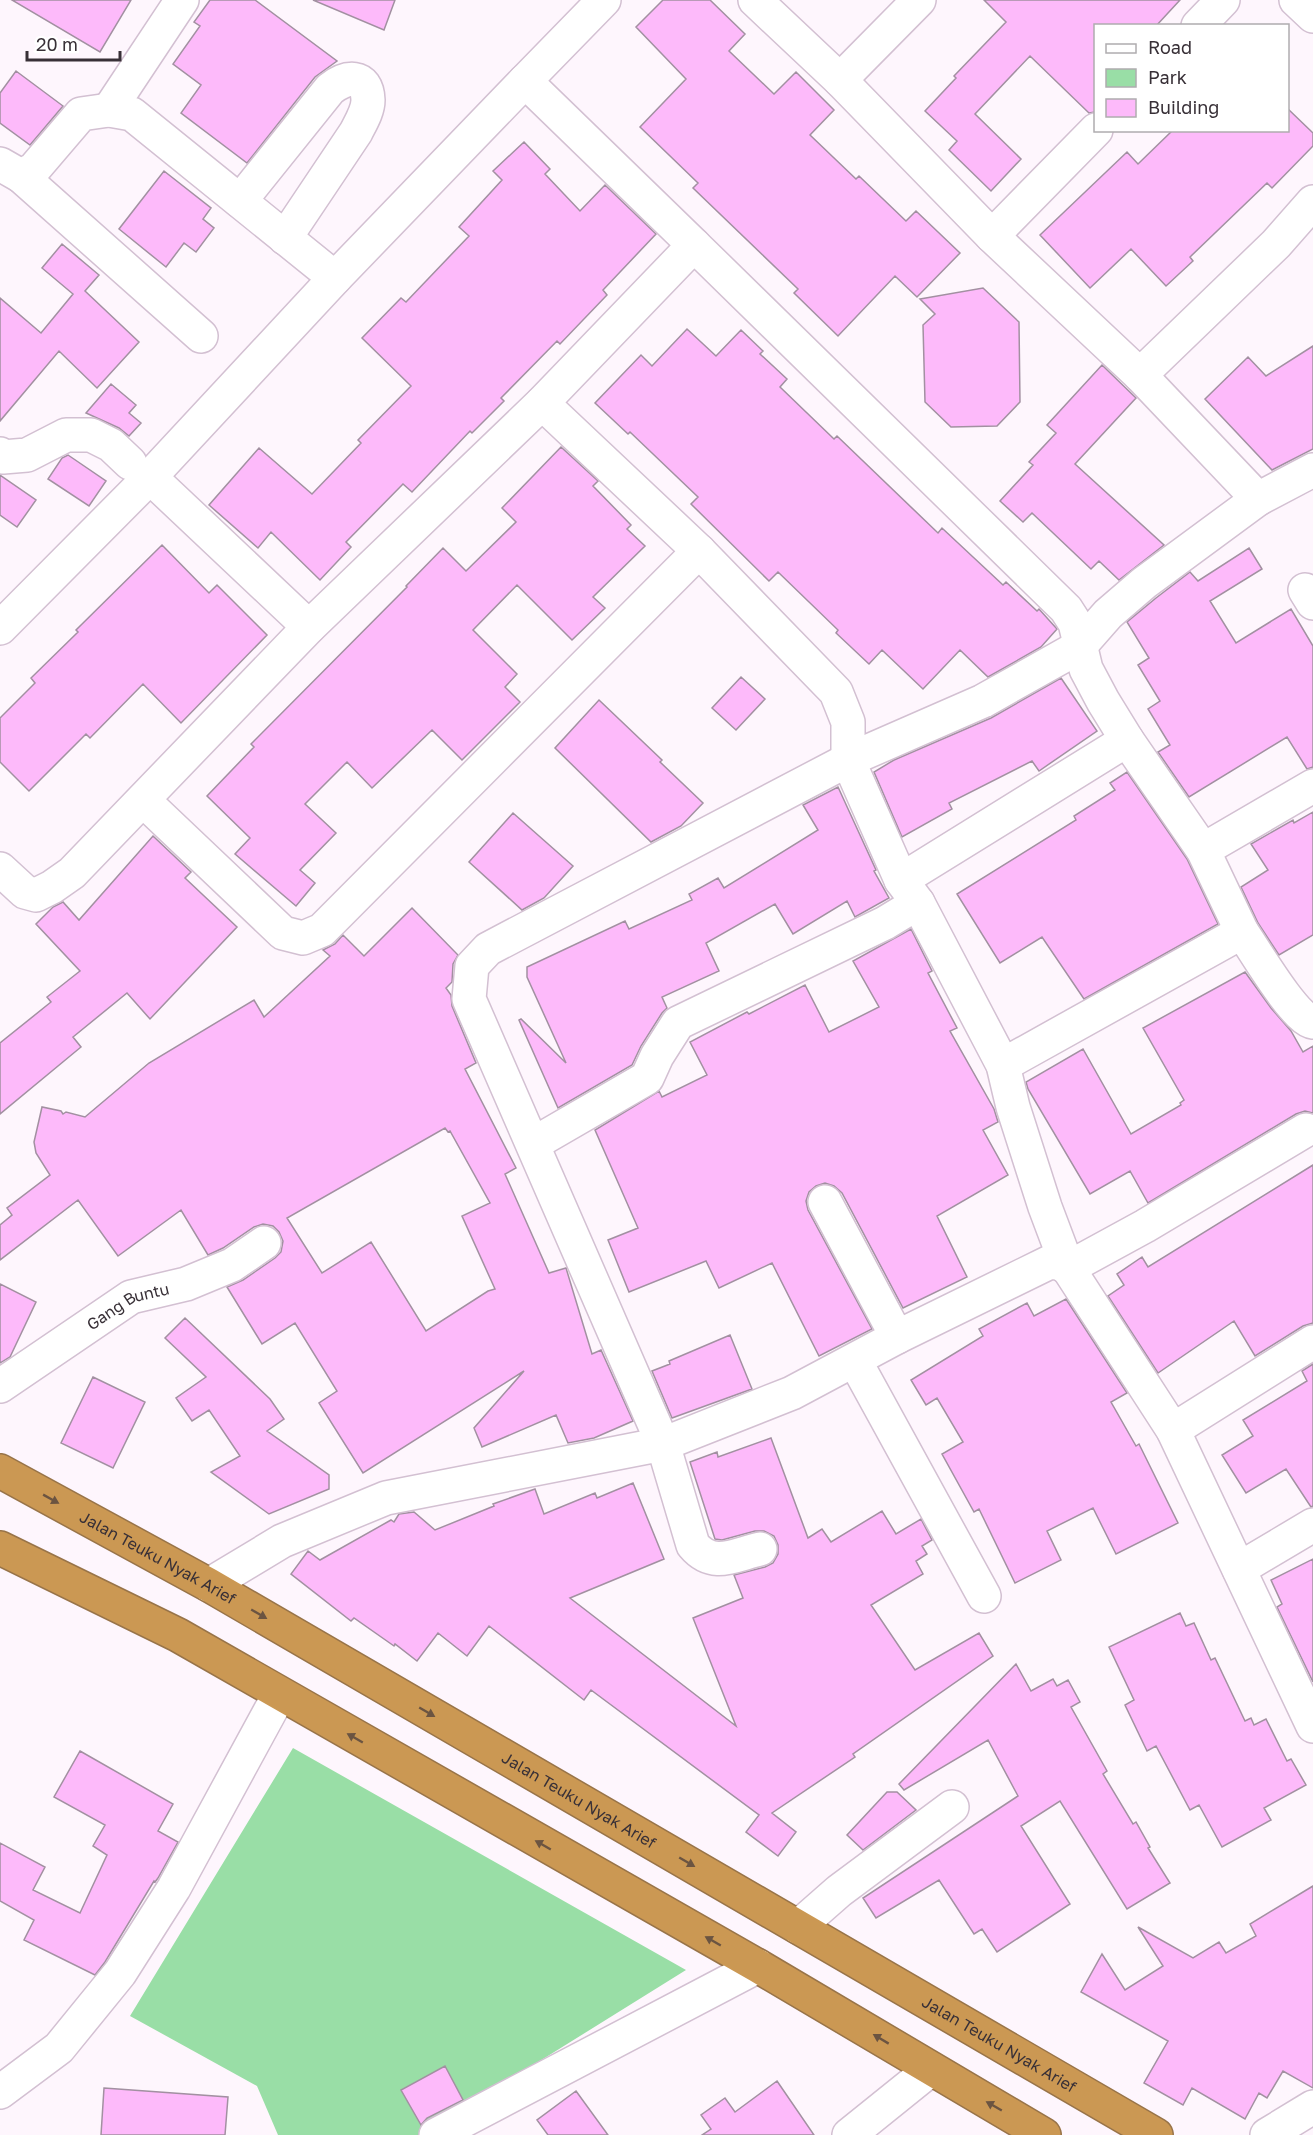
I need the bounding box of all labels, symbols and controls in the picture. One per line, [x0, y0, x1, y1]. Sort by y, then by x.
scale bar [27, 24, 120, 62]
legend [1094, 24, 1289, 132]
text: 20 m [36, 33, 78, 55]
text: Road [1148, 36, 1192, 58]
text: Park [1148, 66, 1187, 88]
text: Building [1148, 96, 1219, 118]
street label: Gang Buntu [83, 1278, 171, 1334]
one-way arrow [43, 1494, 60, 1504]
street label: Jalan Teuku Nyak Arief [76, 1506, 240, 1609]
one-way arrow [251, 1609, 268, 1619]
one-way arrow [419, 1707, 436, 1717]
one-way arrow [346, 1733, 363, 1743]
street label: Jalan Teuku Nyak Arief [498, 1747, 660, 1853]
one-way arrow [535, 1839, 551, 1850]
one-way arrow [679, 1857, 695, 1868]
one-way arrow [704, 1936, 721, 1946]
street label: Jalan Teuku Nyak Arief [919, 1991, 1080, 2097]
one-way arrow [873, 2034, 889, 2045]
one-way arrow [986, 2100, 1002, 2111]

